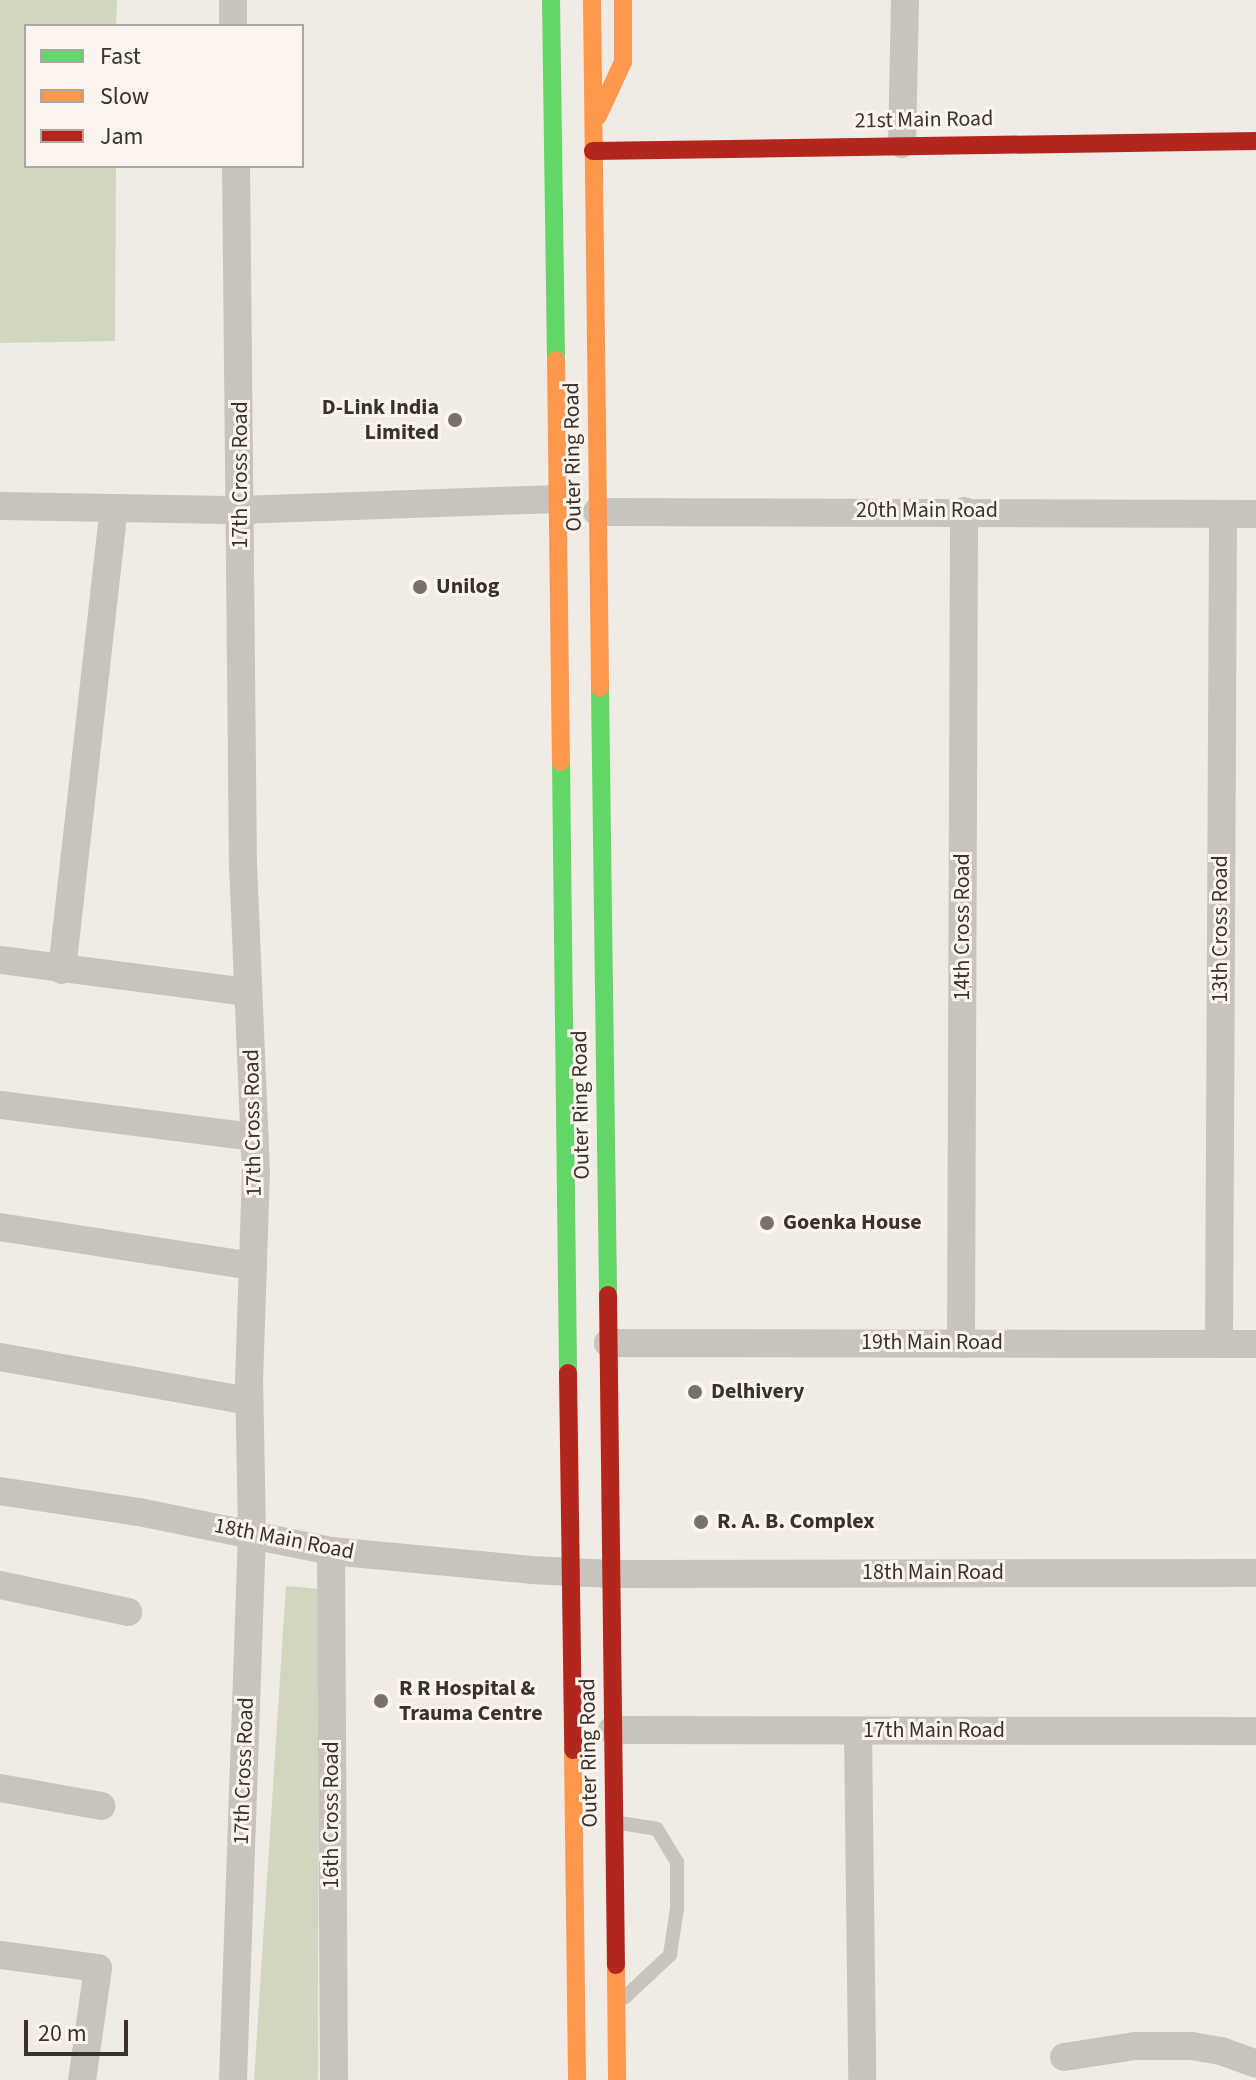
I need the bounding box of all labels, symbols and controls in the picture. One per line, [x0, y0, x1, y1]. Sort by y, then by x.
legend [24, 24, 304, 168]
text: Fast [100, 39, 141, 74]
text: Slow [100, 79, 149, 114]
street label: 21st Main Road [854, 106, 994, 134]
text: Jam [100, 119, 144, 154]
street label: Outer Ring Road [558, 382, 588, 532]
place label: D-Link India Limited [322, 394, 439, 446]
street label: 17th Cross Road [228, 401, 254, 549]
marker: D-Link India Limited [446, 411, 464, 429]
street label: 20th Main Road [856, 498, 998, 524]
place label: Unilog [436, 574, 500, 600]
marker: Unilog [411, 578, 429, 596]
street label: 14th Cross Road [950, 853, 976, 1001]
street label: 13th Cross Road [1208, 855, 1234, 1003]
street label: Outer Ring Road [566, 1030, 596, 1180]
street label: 17th Cross Road [239, 1049, 267, 1197]
place label: Goenka House [783, 1210, 922, 1236]
marker: Goenka House [758, 1214, 776, 1232]
street label: 19th Main Road [861, 1330, 1003, 1356]
place label: Delhivery [711, 1379, 804, 1405]
marker: Delhivery [686, 1383, 704, 1401]
place label: R. A. B. Complex [717, 1509, 875, 1535]
street label: 18th Main Road [212, 1513, 356, 1565]
marker: R. A. B. Complex [692, 1513, 710, 1531]
street label: 18th Main Road [862, 1560, 1004, 1586]
place label: R R Hospital & Trauma Centre [399, 1675, 543, 1726]
street label: Outer Ring Road [574, 1678, 604, 1828]
marker: R R Hospital & Trauma Centre [370, 1690, 392, 1712]
street label: 17th Cross Road [228, 1697, 260, 1845]
street label: 17th Main Road [863, 1718, 1005, 1744]
street label: 16th Cross Road [319, 1741, 345, 1889]
scale bar [28, 2004, 132, 2054]
text: 20 m [38, 2016, 87, 2051]

